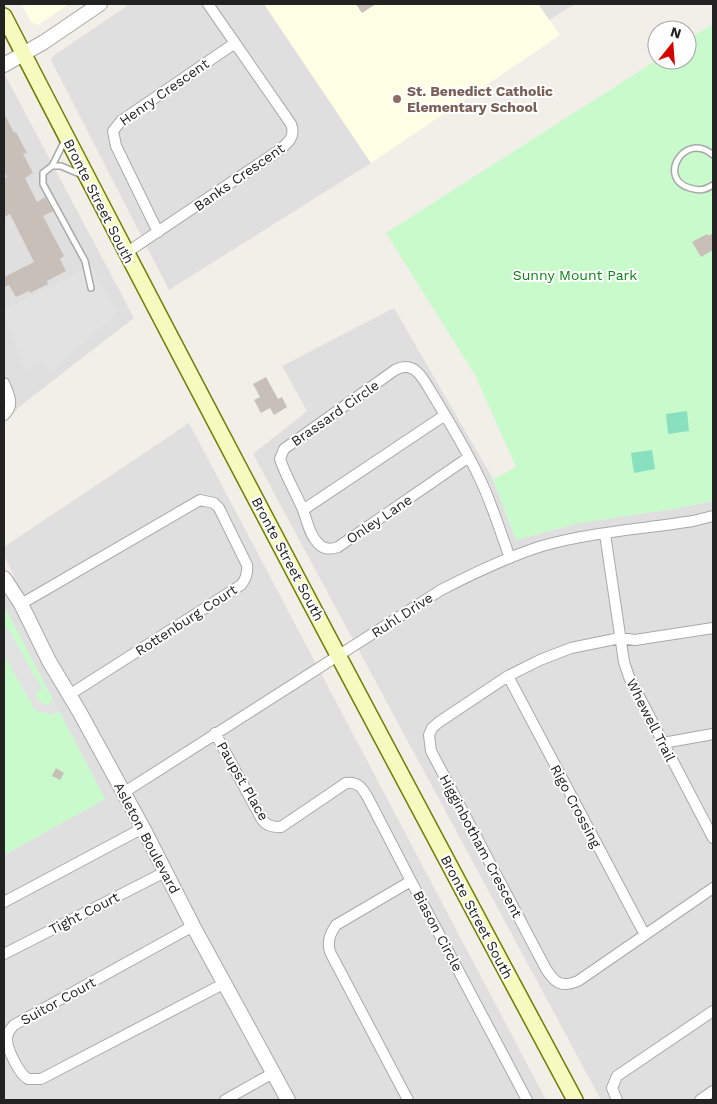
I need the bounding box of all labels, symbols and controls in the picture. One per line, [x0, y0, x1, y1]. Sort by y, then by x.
north arrow [647, 20, 697, 70]
text: N [669, 23, 683, 42]
street label: Henry Crescent [116, 55, 212, 129]
place label: St. Benedict Catholic Elementary School [407, 83, 553, 115]
marker: St. Benedict Catholic Elementary School [391, 93, 403, 105]
street label: Bronte Street South [61, 136, 137, 266]
street label: Banks Crescent [191, 140, 287, 214]
park label: Sunny Mount Park [513, 267, 637, 283]
street label: Brassard Circle [288, 377, 382, 449]
street label: Onley Lane [343, 491, 415, 547]
street label: Bronte Street South [249, 494, 327, 624]
street label: Rottenburg Court [132, 581, 240, 659]
street label: Ruhl Drive [368, 589, 436, 641]
street label: Whewell Trail [623, 676, 679, 765]
street label: Paupst Place [214, 739, 272, 823]
street label: Rigo Crossing [547, 762, 605, 851]
street label: Higginbotham Crescent [436, 772, 526, 920]
street label: Asleton Boulevard [111, 779, 183, 897]
street label: Bronte Street South [438, 852, 516, 982]
street label: Tight Court [46, 888, 122, 937]
street label: Biason Circle [410, 888, 466, 974]
street label: Suitor Court [18, 974, 99, 1028]

